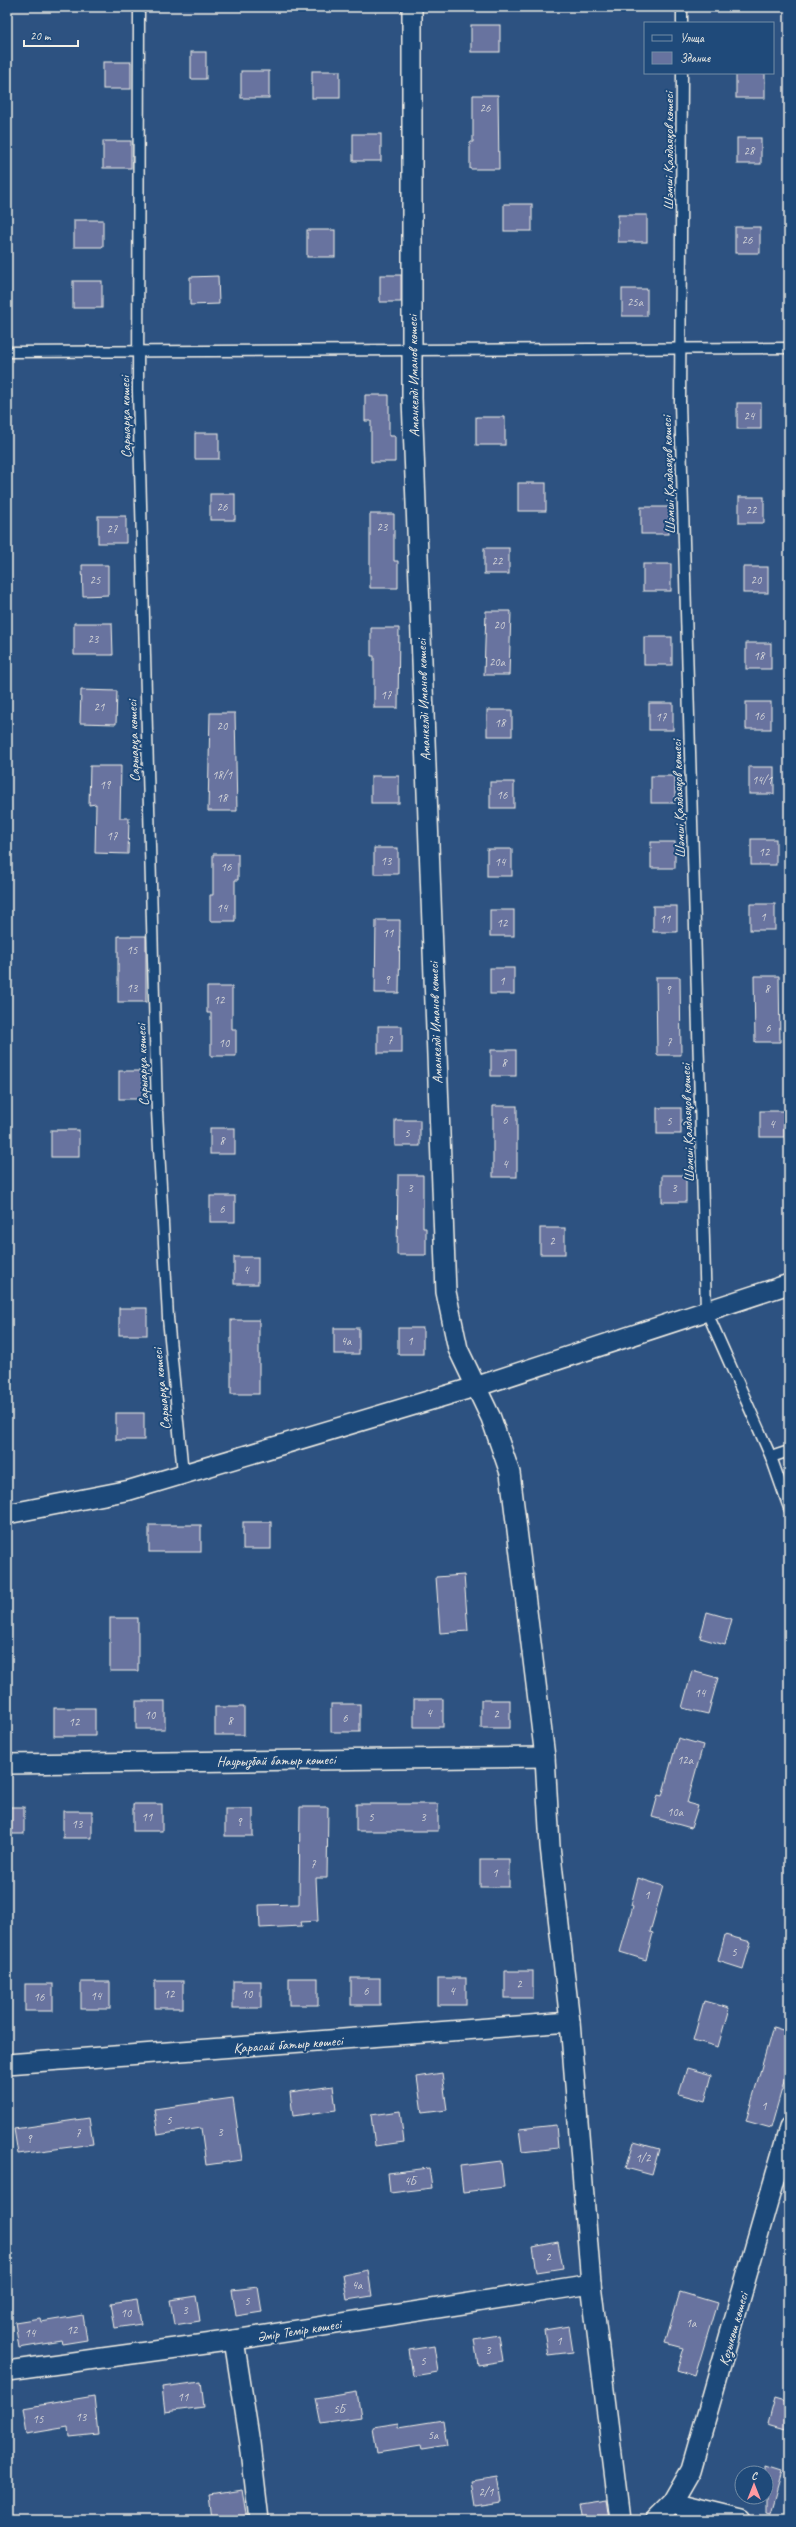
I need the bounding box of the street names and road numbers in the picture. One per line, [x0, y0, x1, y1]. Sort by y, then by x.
street label: Шәмші Қалдаяқов көшесі [660, 89, 677, 210]
street label: Аманкелді Иманов көшесі [404, 312, 423, 437]
street label: Сарыарқа көшесі [116, 374, 135, 458]
street label: Шәмші Қалдаяқов көшесі [658, 413, 679, 534]
street label: Аманкелді Иманов көшесі [413, 636, 434, 761]
street label: Сарыарқа көшесі [123, 697, 143, 782]
street label: Шәмші Қалдаяқов көшесі [668, 737, 689, 858]
street label: Аманкелді Иманов көшесі [425, 959, 446, 1084]
street label: Сарыарқа көшесі [132, 1021, 152, 1106]
street label: Шәмші Қалдаяқов көшесі [677, 1061, 698, 1182]
street label: Сарыарқа көшесі [149, 1345, 174, 1431]
street label: Наурызбай батыр көшесі [216, 1751, 338, 1770]
street label: Қарасай батыр көшесі [233, 2032, 346, 2057]
street label: Қозыкөш көшесі [715, 2288, 753, 2368]
street label: Әмір Темір көшесі [256, 2315, 345, 2346]

